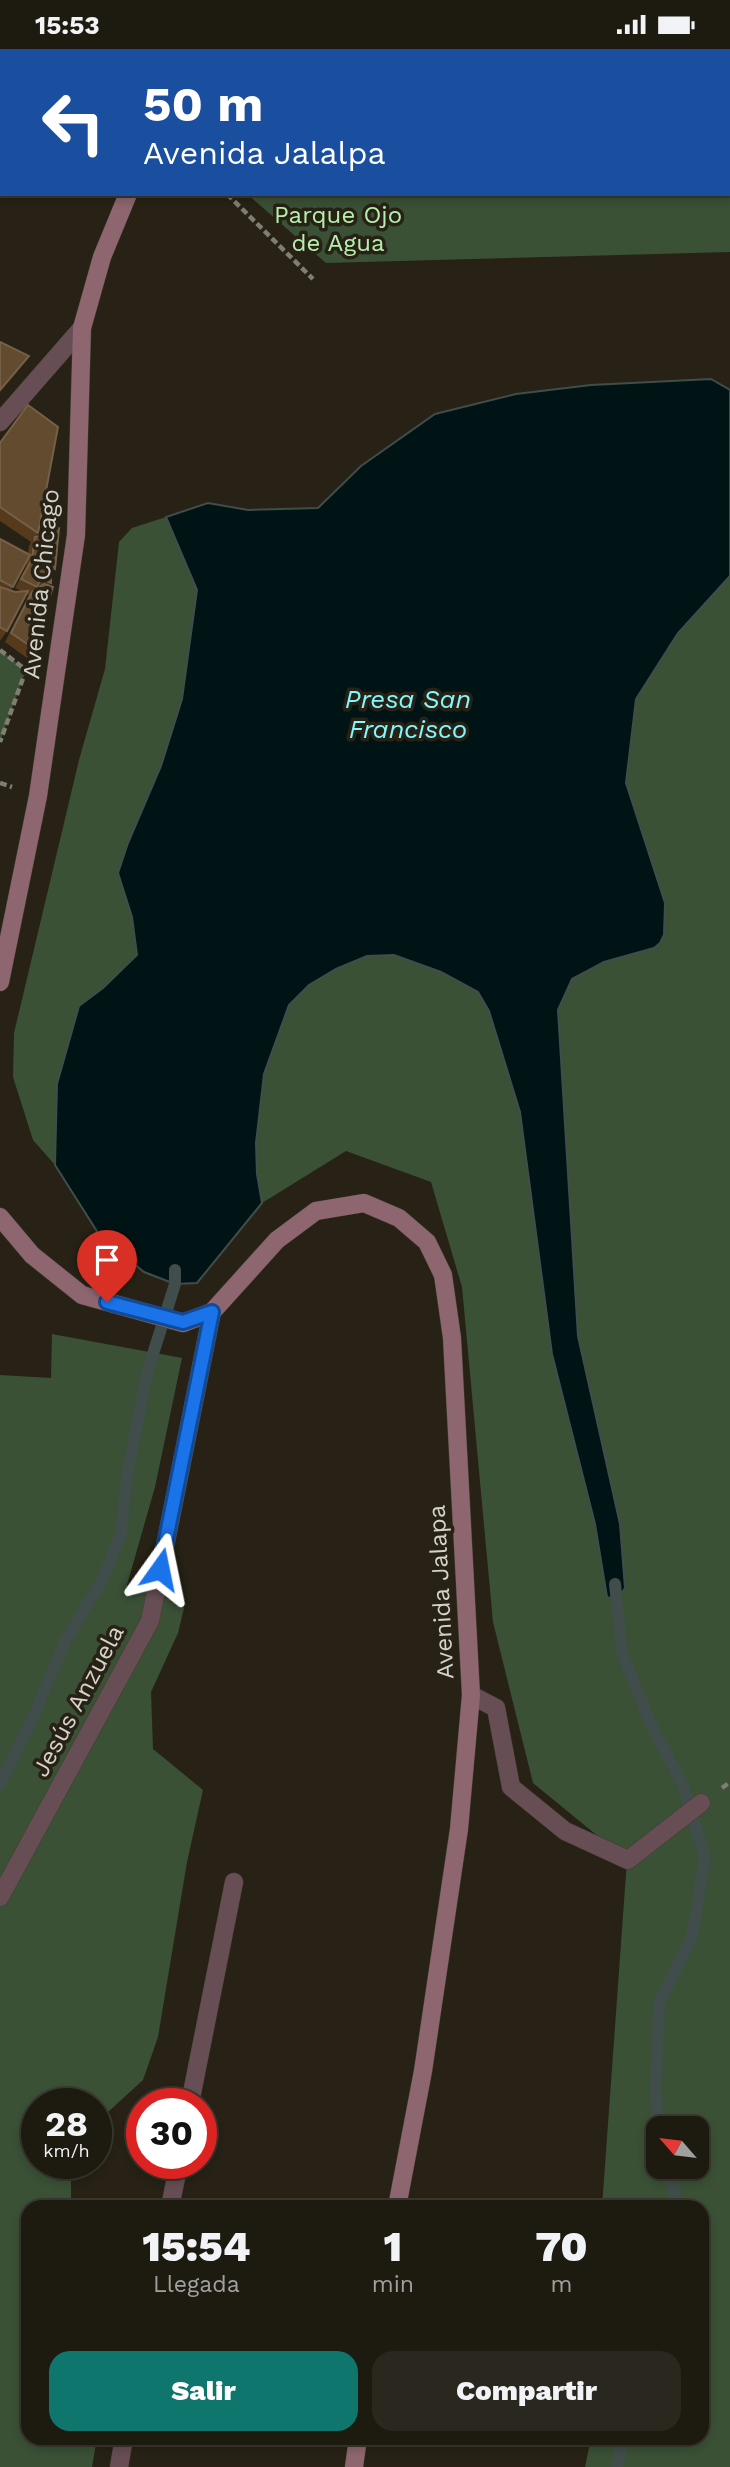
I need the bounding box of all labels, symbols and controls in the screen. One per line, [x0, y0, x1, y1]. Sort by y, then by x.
text: 15:53 [35, 10, 100, 40]
text: 50 m [143, 75, 263, 133]
icon: left [28, 77, 119, 168]
text: Avenida Jalalpa [143, 134, 386, 172]
park label: Parque Ojo de Agua [274, 201, 402, 257]
street label: Avenida Chicago [17, 488, 65, 680]
water label: Presa San Francisco [345, 684, 471, 744]
pin [77, 1230, 137, 1302]
icon: arrive [88, 1241, 126, 1279]
street label: Avenida Jalapa [422, 1504, 460, 1680]
position arrow [123, 1532, 197, 1606]
street label: Jesús Anzuela [26, 1620, 130, 1782]
speed limit sign: 30 [126, 2088, 217, 2179]
text: 28 [45, 2103, 88, 2145]
north arrow [646, 2116, 709, 2179]
map controls [646, 2116, 709, 2179]
text: km/h [43, 2140, 90, 2161]
text: 15:54 [142, 2222, 250, 2271]
text: 1 [383, 2222, 402, 2271]
text: 70 [535, 2222, 588, 2271]
text: Llegada [153, 2271, 240, 2298]
text: min [372, 2271, 414, 2298]
text: m [551, 2271, 572, 2298]
button: Salir [49, 2351, 358, 2431]
button: Compartir [372, 2351, 681, 2431]

